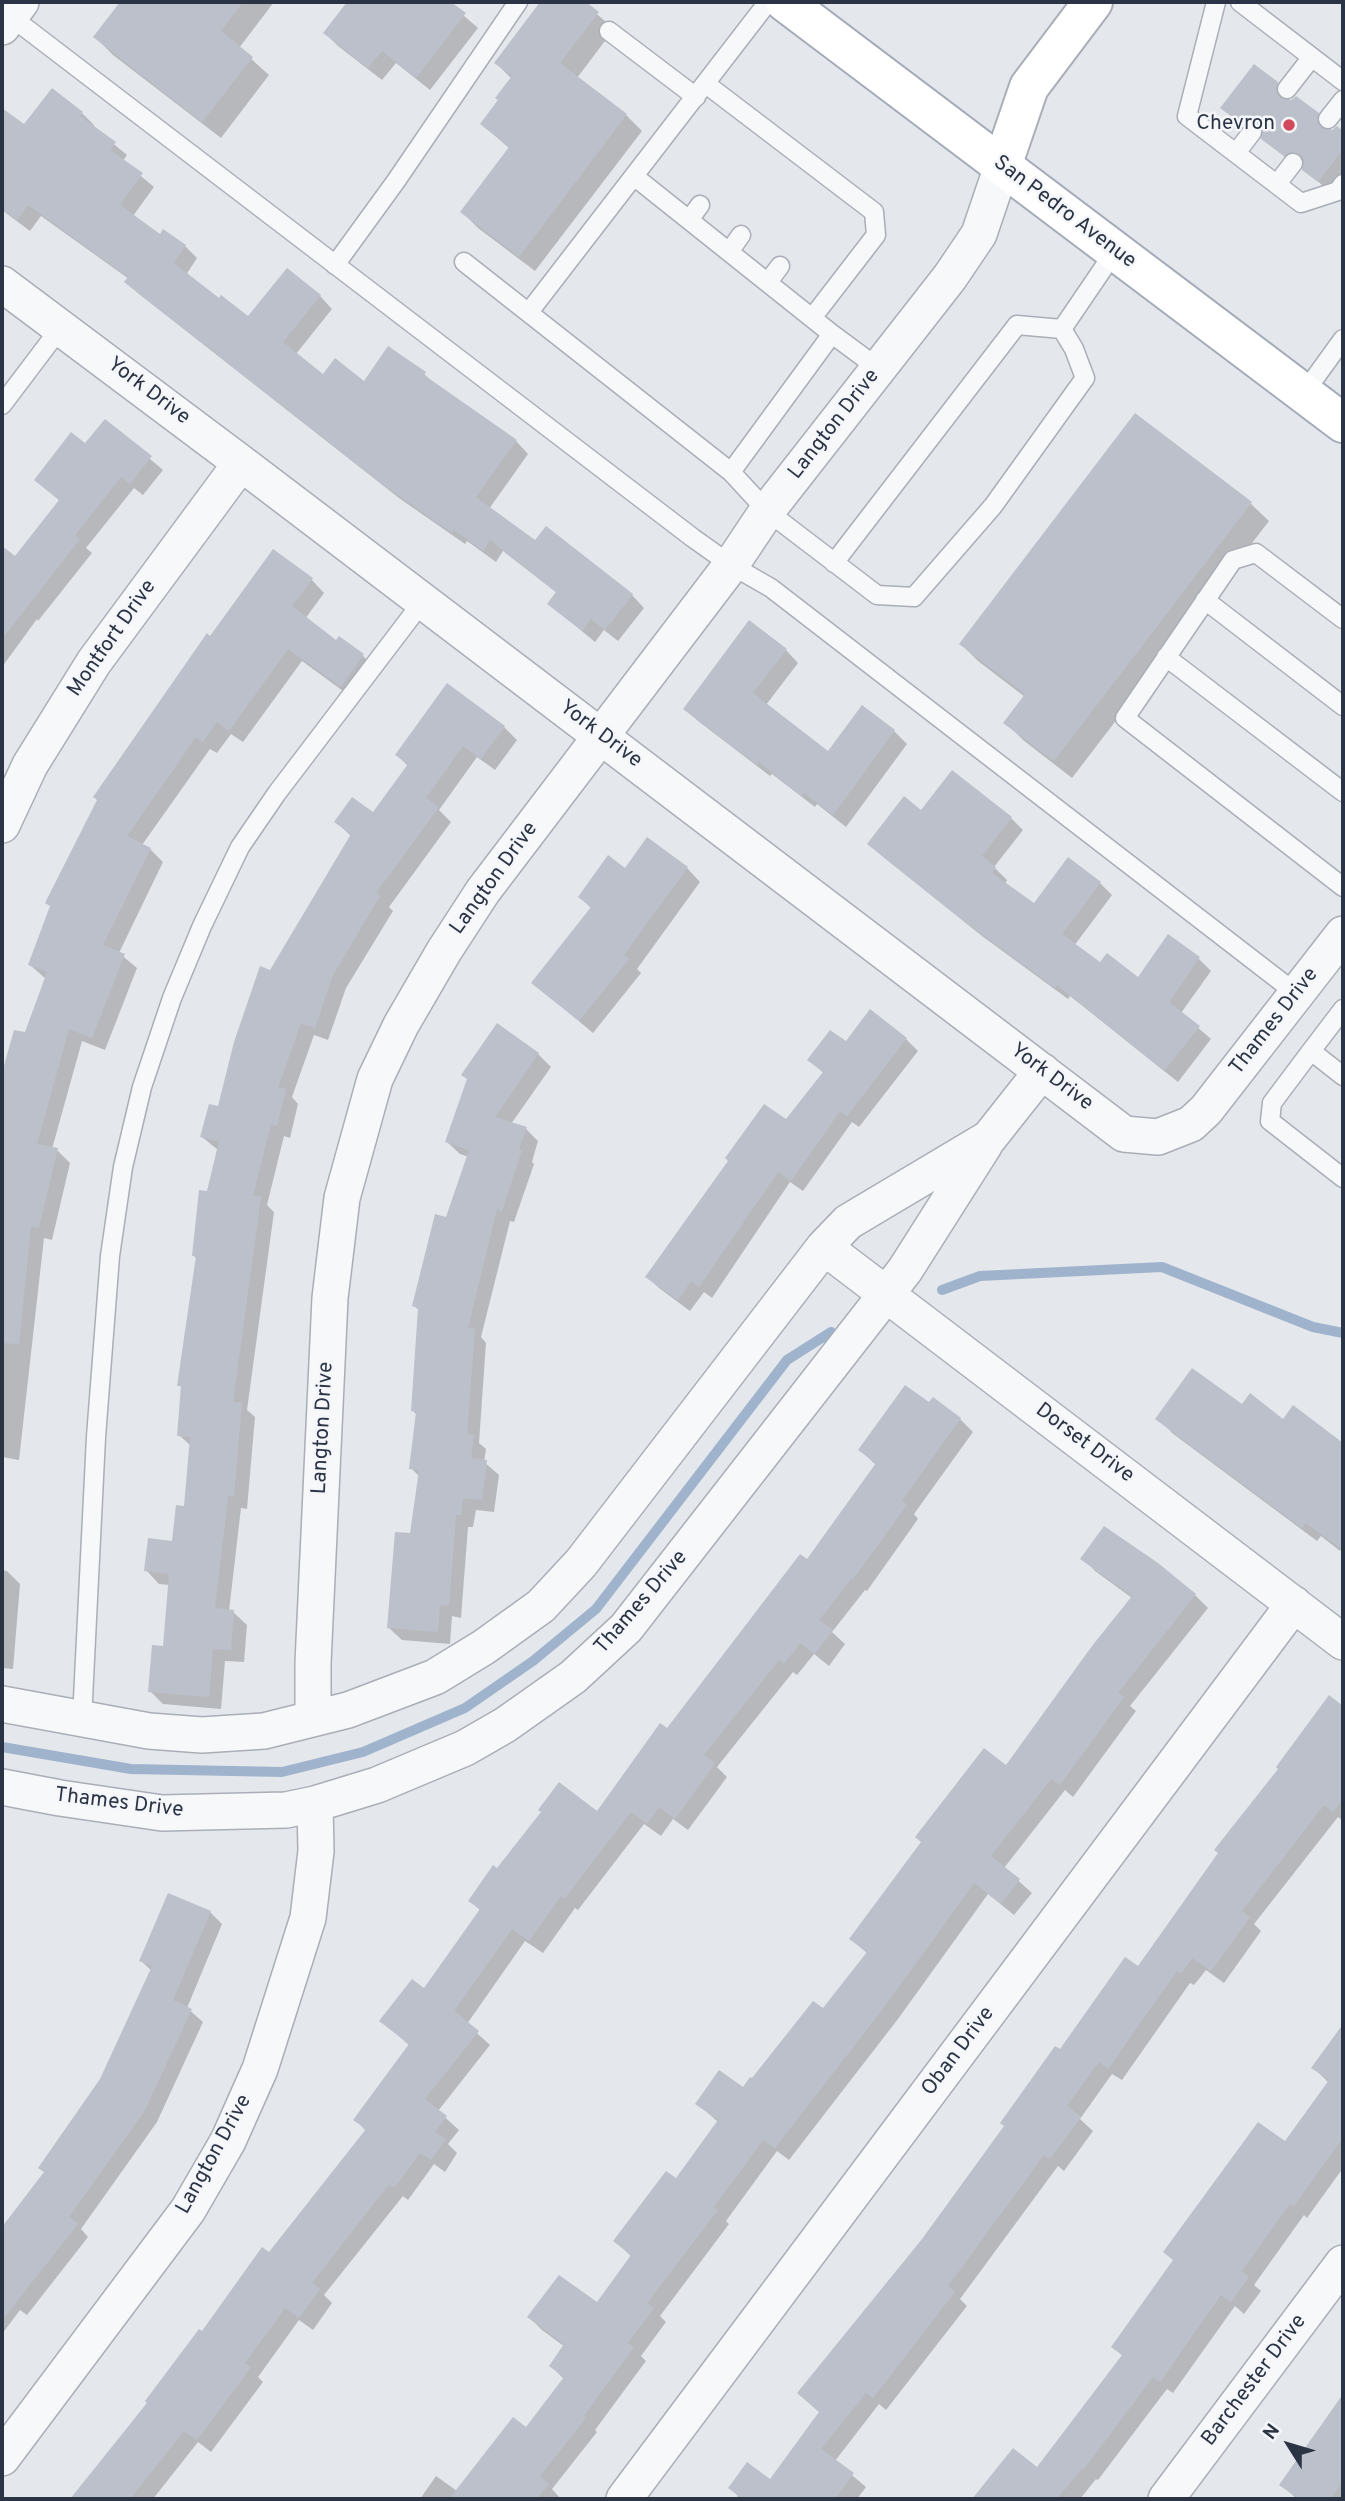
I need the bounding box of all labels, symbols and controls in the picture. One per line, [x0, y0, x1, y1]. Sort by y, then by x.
place label: Chevron [1196, 112, 1275, 138]
marker: Chevron [1281, 117, 1297, 133]
street label: San Pedro Avenue [988, 151, 1140, 275]
street label: York Drive [102, 353, 194, 431]
street label: Langton Drive [784, 365, 886, 485]
street label: Montfort Drive [63, 576, 163, 702]
street label: York Drive [554, 696, 646, 774]
street label: Langton Drive [446, 818, 544, 940]
street label: Thames Drive [1225, 963, 1325, 1081]
street label: York Drive [1005, 1039, 1097, 1117]
street label: Langton Drive [308, 1361, 340, 1495]
street label: Dorset Drive [1030, 1399, 1138, 1489]
street label: Thames Drive [590, 1546, 694, 1660]
street label: Thames Drive [53, 1784, 185, 1824]
street label: Oban Drive [917, 2002, 1001, 2102]
street label: Langton Drive [172, 2091, 258, 2219]
street label: Barchester Drive [1197, 2310, 1313, 2452]
north arrow [1254, 2410, 1324, 2480]
text: N [1259, 2420, 1286, 2445]

